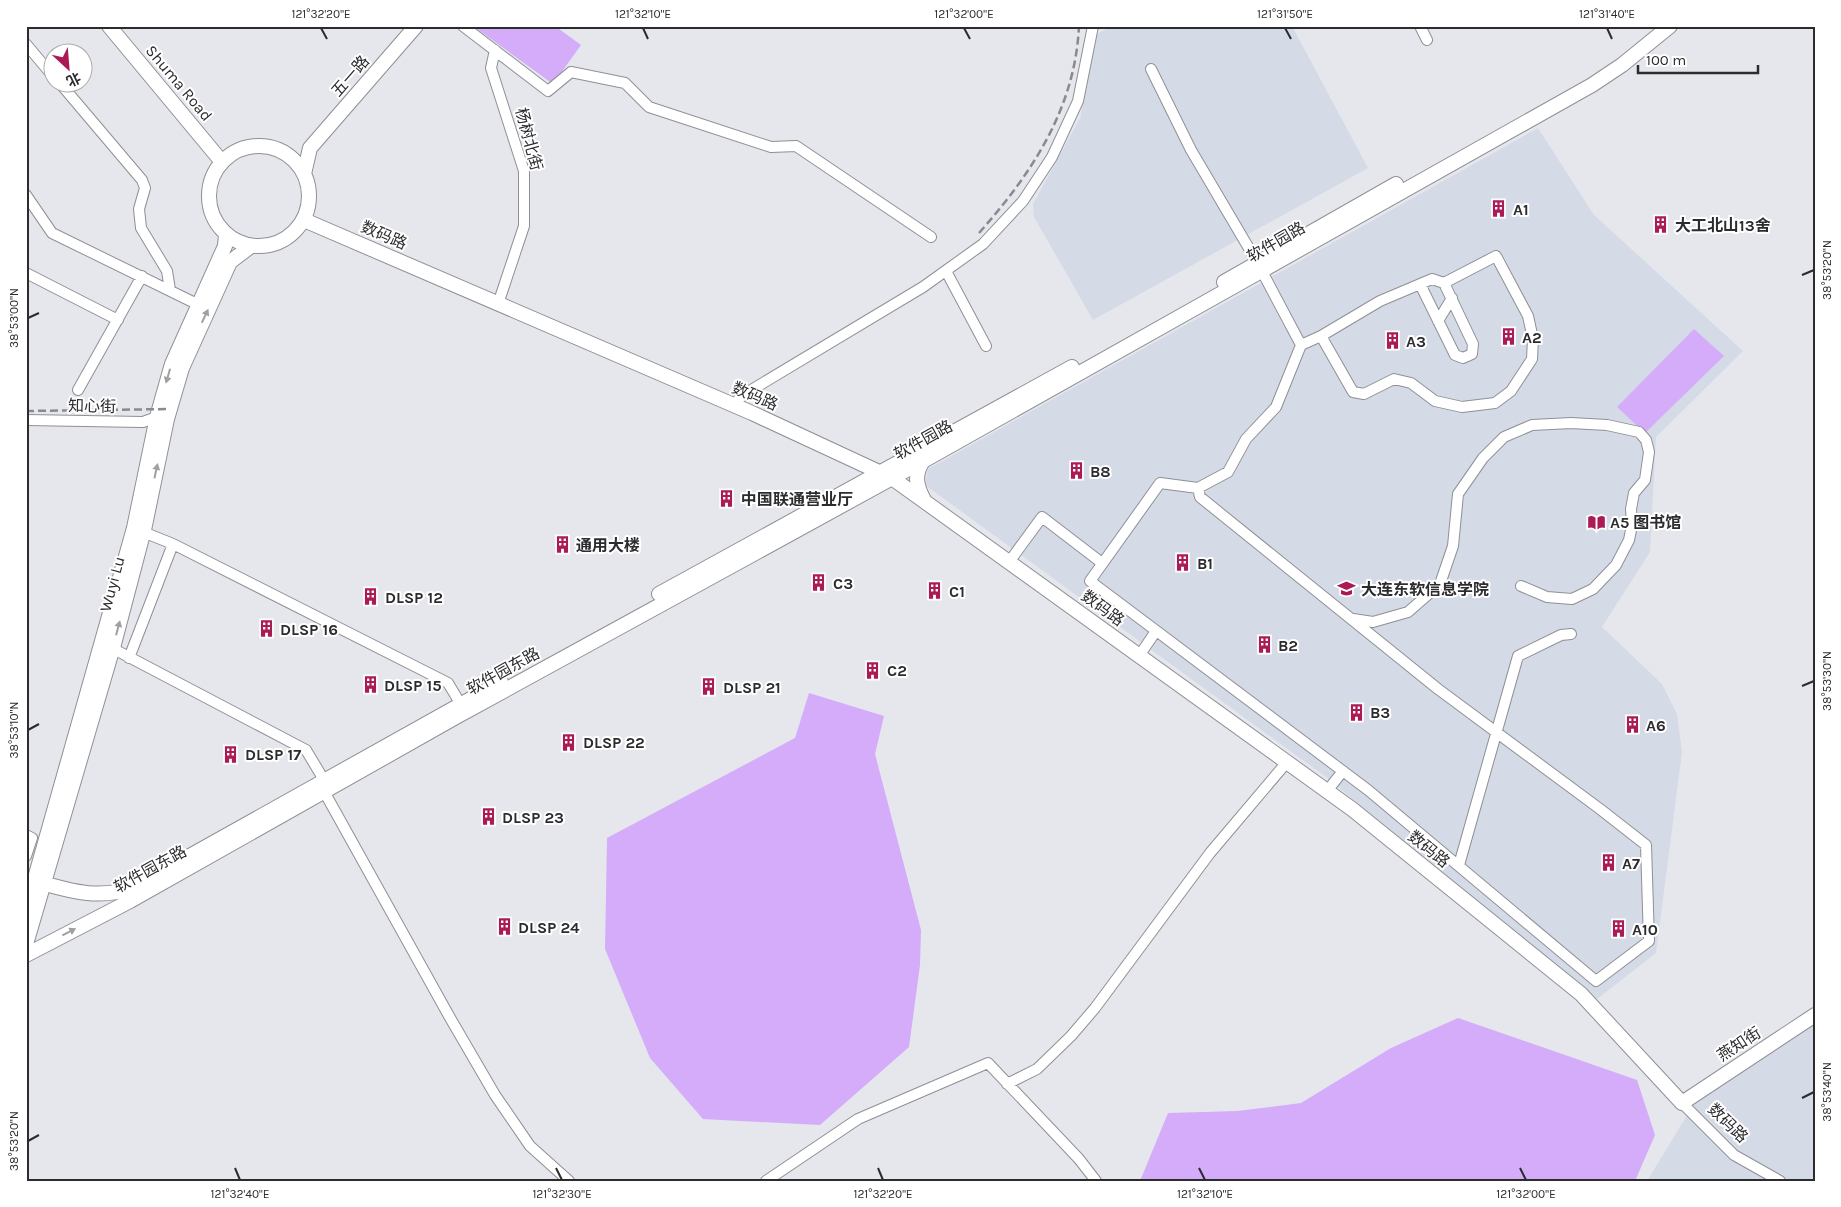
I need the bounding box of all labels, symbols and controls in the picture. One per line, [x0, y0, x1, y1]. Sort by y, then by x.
text: 121°32'20"E [291, 7, 351, 21]
text: 121°32'10"E [615, 7, 671, 21]
text: 121°32'00"E [934, 7, 994, 21]
text: 121°31'50"E [1257, 7, 1313, 21]
text: 121°31'40"E [1579, 7, 1635, 21]
street label: Shuma Road [142, 41, 216, 125]
north arrow [42, 42, 92, 92]
scale bar [1638, 42, 1758, 74]
text: 100 m [1646, 51, 1686, 69]
street label: 五一路 [327, 52, 373, 100]
text: 北 [63, 69, 83, 90]
street label: 杨树北街 [512, 106, 546, 172]
building icon: A1 [1489, 199, 1509, 219]
place label: A1 [1513, 200, 1529, 219]
building icon: 大工北山13舍 [1651, 215, 1671, 235]
place label: 大工北山13舍 [1675, 216, 1771, 235]
street label: 数码路 [358, 217, 410, 253]
street label: 软件园路 [1244, 218, 1308, 266]
text: 38°53'20"N [1820, 240, 1834, 300]
text: 38°53'00"N [7, 288, 21, 348]
one-way arrow [202, 309, 210, 323]
building icon: A2 [1498, 327, 1518, 347]
place label: A2 [1522, 328, 1542, 347]
building icon: A3 [1382, 331, 1402, 351]
place label: A3 [1406, 332, 1426, 351]
one-way arrow [164, 369, 172, 384]
street label: 数码路 [729, 378, 781, 414]
street label: 知心街 [68, 396, 116, 416]
street label: 软件园路 [890, 416, 956, 464]
building icon: B8 [1066, 461, 1086, 481]
one-way arrow [153, 462, 161, 478]
place label: B8 [1090, 462, 1111, 481]
building icon: 中国联通营业厅 [717, 489, 737, 509]
place label: 中国联通营业厅 [741, 490, 853, 509]
library icon: A5 图书馆 [1586, 512, 1606, 532]
place label: A5 图书馆 [1610, 513, 1681, 532]
building icon: 通用大楼 [552, 535, 572, 555]
place label: 通用大楼 [576, 536, 640, 555]
building icon: B1 [1173, 553, 1193, 573]
street label: Wuyi Lu [95, 554, 129, 614]
place label: B1 [1197, 554, 1213, 573]
building icon: C3 [809, 573, 829, 593]
place label: C3 [833, 574, 853, 593]
school or university icon: 大连东软信息学院 [1337, 579, 1357, 599]
place label: 大连东软信息学院 [1361, 580, 1489, 599]
building icon: C1 [925, 581, 945, 601]
place label: C1 [949, 582, 965, 601]
street label: 数码路 [1078, 586, 1128, 630]
building icon: DLSP 12 [361, 587, 381, 607]
place label: DLSP 12 [385, 588, 443, 607]
building icon: DLSP 16 [256, 619, 276, 639]
place label: DLSP 16 [280, 620, 338, 639]
one-way arrow [114, 621, 122, 636]
building icon: B2 [1254, 635, 1274, 655]
place label: B2 [1278, 636, 1298, 655]
street label: 软件园东路 [463, 643, 543, 699]
text: 38°53'30"N [1820, 651, 1834, 711]
building icon: C2 [863, 660, 883, 680]
place label: C2 [887, 661, 907, 680]
building icon: DLSP 15 [360, 675, 380, 695]
place label: DLSP 15 [384, 676, 441, 695]
building icon: DLSP 21 [699, 677, 719, 697]
place label: DLSP 21 [723, 678, 781, 697]
text: 38°53'10"N [7, 702, 21, 758]
building icon: B3 [1346, 702, 1366, 722]
place label: B3 [1370, 703, 1390, 722]
building icon: A6 [1622, 715, 1642, 735]
place label: A6 [1646, 716, 1666, 735]
building icon: DLSP 22 [559, 732, 579, 752]
place label: DLSP 22 [583, 733, 645, 752]
building icon: DLSP 17 [221, 744, 241, 764]
place label: DLSP 17 [245, 745, 301, 764]
building icon: DLSP 23 [478, 807, 498, 827]
place label: DLSP 23 [502, 808, 564, 827]
street label: 数码路 [1404, 827, 1454, 871]
street label: 软件园东路 [110, 841, 190, 897]
building icon: A7 [1598, 853, 1618, 873]
place label: A7 [1622, 854, 1640, 873]
building icon: DLSP 24 [494, 917, 514, 937]
place label: DLSP 24 [518, 918, 580, 937]
building icon: A10 [1608, 919, 1628, 939]
place label: A10 [1632, 920, 1658, 939]
one-way arrow [62, 928, 76, 936]
street label: 燕知街 [1714, 1023, 1764, 1065]
text: 38°53'40"N [1820, 1062, 1834, 1122]
street label: 数码路 [1704, 1099, 1752, 1147]
text: 38°53'20"N [7, 1111, 21, 1171]
text: 121°32'40"E [211, 1187, 269, 1201]
text: 121°32'30"E [532, 1187, 592, 1201]
text: 121°32'20"E [853, 1187, 913, 1201]
text: 121°32'10"E [1177, 1187, 1233, 1201]
text: 121°32'00"E [1496, 1187, 1556, 1201]

